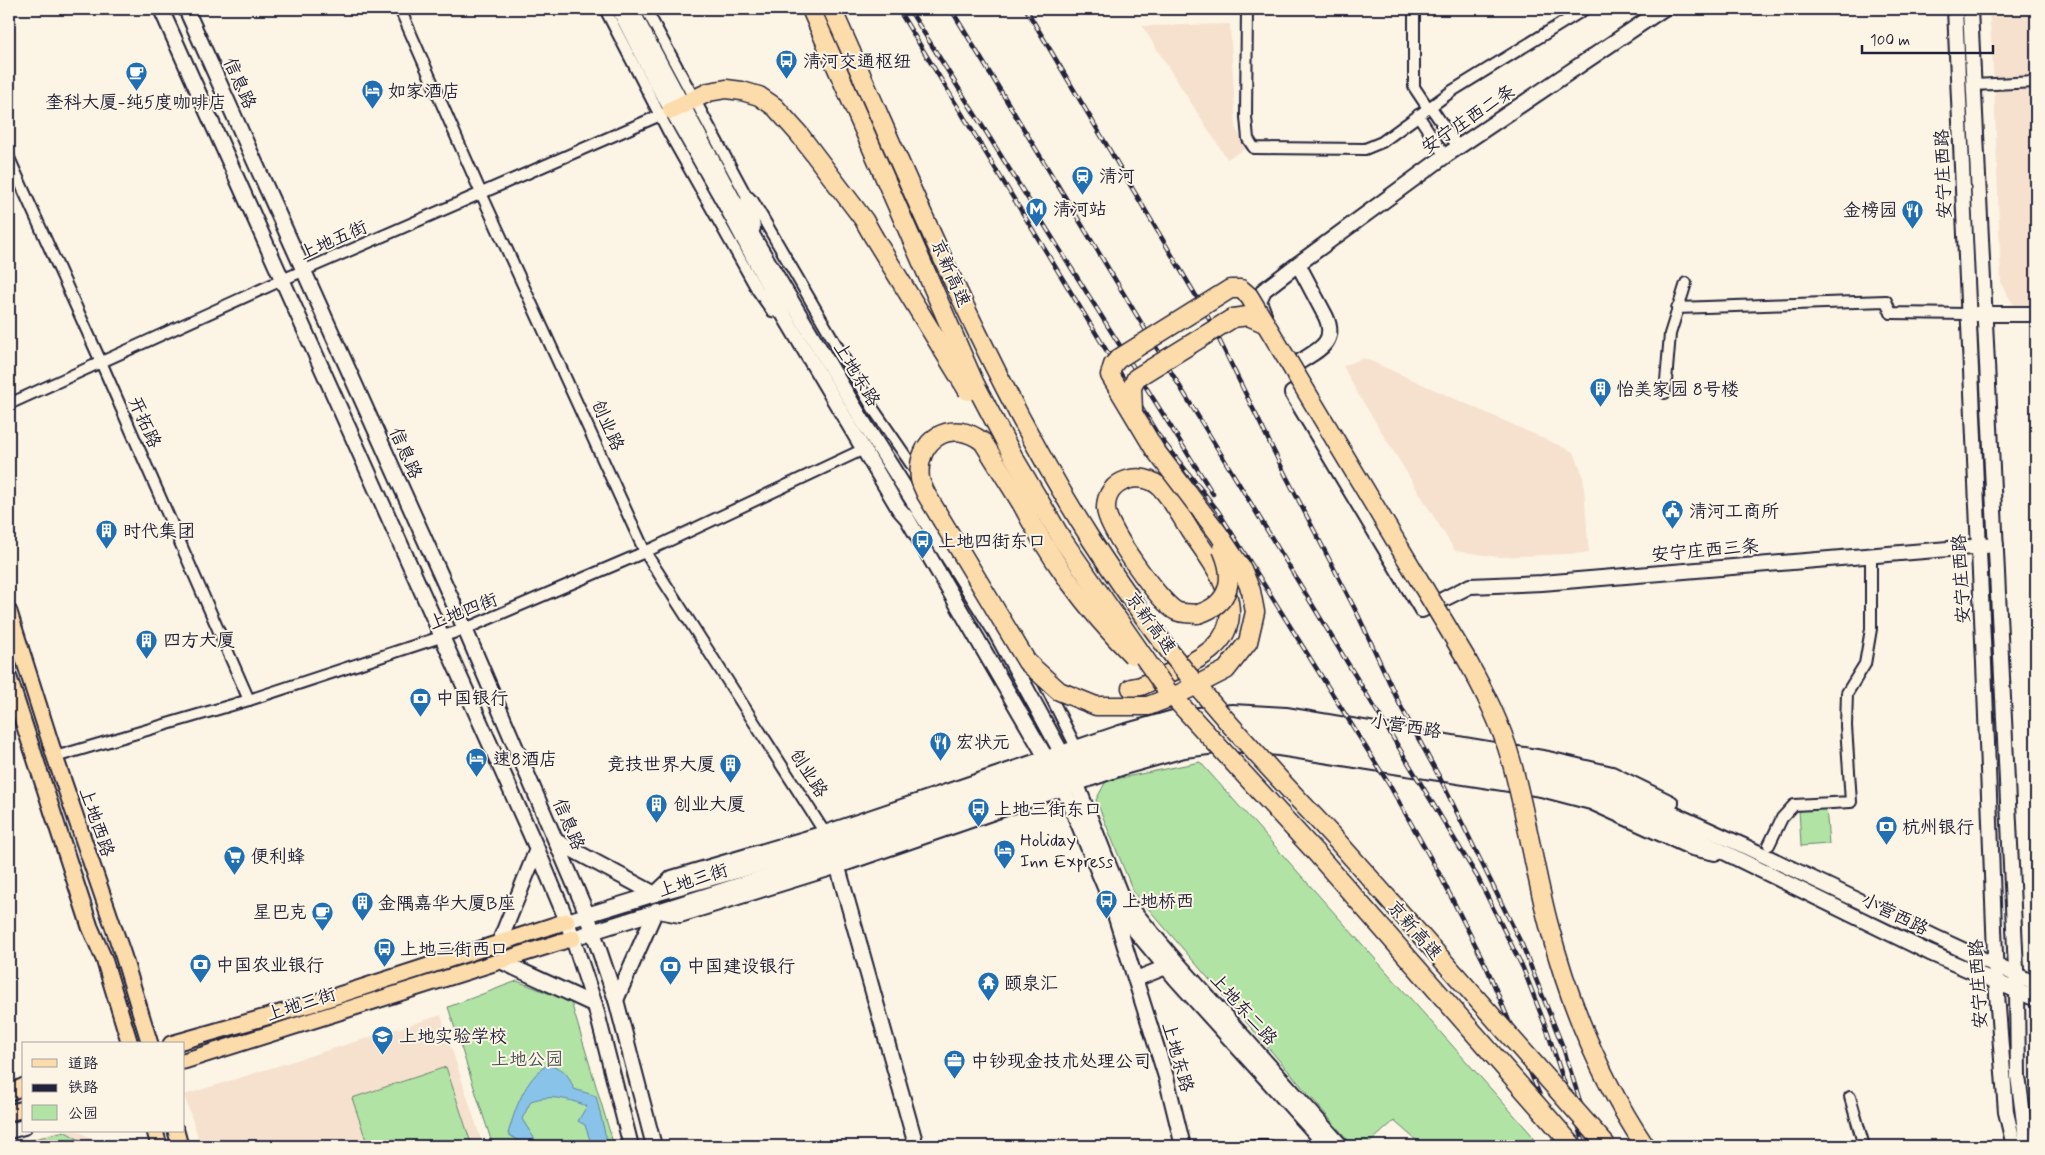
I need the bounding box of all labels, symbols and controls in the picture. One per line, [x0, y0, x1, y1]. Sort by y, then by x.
scale bar [1862, 22, 1994, 54]
text: 100 m [1870, 31, 1910, 51]
bus stop icon: 清河交通枢纽 [775, 49, 799, 80]
place label: 清河交通枢纽 [803, 50, 911, 74]
street label: 信息路 [217, 54, 261, 113]
cafe icon: 奎科大厦-纯5度咖啡店 [124, 60, 148, 91]
hotel icon: 如家酒店 [360, 79, 384, 110]
place label: 如家酒店 [388, 80, 460, 104]
street label: 安宁庄西二条 [1417, 80, 1520, 160]
place label: 奎科大厦-纯5度咖啡店 [46, 91, 226, 115]
street label: 安宁庄西路 [1930, 129, 1958, 219]
station icon: 清河 [1071, 164, 1095, 195]
place label: 清河 [1099, 165, 1135, 189]
metro station icon: 清河站 [1025, 197, 1049, 228]
place label: 清河站 [1053, 198, 1107, 222]
restaurant icon: 金榜园 [1901, 198, 1925, 229]
place label: 金榜园 [1843, 199, 1897, 223]
street label: 上地五街 [296, 215, 371, 267]
street label: 京新高速 [924, 236, 976, 311]
street label: 上地东路 [827, 337, 885, 412]
building icon: 怡美家园 8号楼 [1588, 377, 1612, 408]
place label: 怡美家园 8号楼 [1616, 378, 1739, 402]
street label: 开拓路 [122, 393, 166, 452]
street label: 创业路 [585, 396, 629, 455]
street label: 信息路 [383, 424, 427, 483]
public building icon: 清河工商所 [1661, 499, 1685, 530]
place label: 清河工商所 [1689, 500, 1779, 524]
building icon: 时代集团 [95, 519, 119, 550]
place label: 时代集团 [123, 520, 195, 544]
bus stop icon: 上地四街东口 [910, 529, 934, 560]
place label: 上地四街东口 [938, 530, 1046, 554]
street label: 安宁庄西路 [1948, 533, 1976, 625]
street label: 安宁庄西三条 [1650, 534, 1760, 568]
street label: 京新高速 [1119, 587, 1181, 660]
street label: 上地四街 [425, 588, 501, 636]
building icon: 四方大厦 [135, 628, 159, 659]
place label: 四方大厦 [163, 629, 235, 653]
bank icon: 中国银行 [408, 686, 432, 717]
place label: 中国银行 [436, 687, 508, 711]
street label: 小营西路 [1368, 710, 1443, 744]
restaurant icon: 宏状元 [928, 730, 952, 761]
place label: 宏状元 [956, 731, 1010, 755]
street label: 创业路 [783, 744, 833, 803]
hotel icon: 速8酒店 [465, 747, 489, 778]
place label: 速8酒店 [493, 748, 557, 772]
building icon: 竞技世界大厦 [719, 752, 743, 783]
place label: 竞技世界大厦 [607, 753, 715, 777]
street label: 上地西路 [73, 784, 119, 860]
building icon: 创业大厦 [645, 792, 669, 823]
place label: 创业大厦 [673, 793, 745, 817]
street label: 信息路 [546, 795, 590, 854]
bus stop icon: 上地三街东口 [966, 797, 990, 828]
place label: 上地三街东口 [994, 798, 1102, 822]
bank icon: 杭州银行 [1874, 815, 1898, 846]
place label: 杭州银行 [1902, 816, 1974, 840]
place label: Holiday Inn Express [1020, 829, 1113, 874]
hotel icon: Holiday Inn Express [992, 838, 1016, 869]
supermarket icon: 便利蜂 [223, 844, 247, 875]
place label: 便利蜂 [251, 845, 305, 869]
street label: 上地三街 [655, 858, 731, 903]
street label: 小营西路 [1857, 888, 1932, 941]
bus stop icon: 上地桥西 [1094, 889, 1118, 920]
place label: 上地桥西 [1122, 890, 1194, 914]
building icon: 金隅嘉华大厦B座 [350, 891, 374, 922]
place label: 金隅嘉华大厦B座 [378, 892, 515, 916]
street label: 京新高速 [1382, 896, 1447, 966]
cafe icon: 星巴克 [311, 900, 335, 931]
place label: 星巴克 [253, 901, 307, 925]
bus stop icon: 上地三街西口 [372, 937, 396, 968]
place label: 上地三街西口 [400, 938, 508, 962]
street label: 安宁庄西路 [1965, 938, 1993, 1030]
bank icon: 中国农业银行 [188, 953, 212, 984]
place label: 中国农业银行 [216, 954, 324, 978]
bank icon: 中国建设银行 [659, 954, 683, 985]
place label: 中国建设银行 [687, 955, 795, 979]
street label: 上地东二路 [1204, 968, 1282, 1051]
temple icon: 颐泉汇 [976, 971, 1000, 1002]
place label: 颐泉汇 [1004, 972, 1058, 996]
street label: 上地三街 [263, 982, 339, 1027]
street label: 上地东路 [1156, 1019, 1198, 1095]
school or university icon: 上地实验学校 [371, 1024, 395, 1055]
place label: 上地实验学校 [399, 1025, 507, 1049]
legend [22, 1042, 185, 1132]
park label: 上地公园 [491, 1048, 563, 1072]
office icon: 中钞现金技术处理公司 [943, 1049, 967, 1080]
place label: 中钞现金技术处理公司 [971, 1050, 1151, 1074]
text: 道路 [68, 1054, 98, 1074]
text: 铁路 [68, 1078, 98, 1098]
text: 公园 [68, 1104, 98, 1124]

